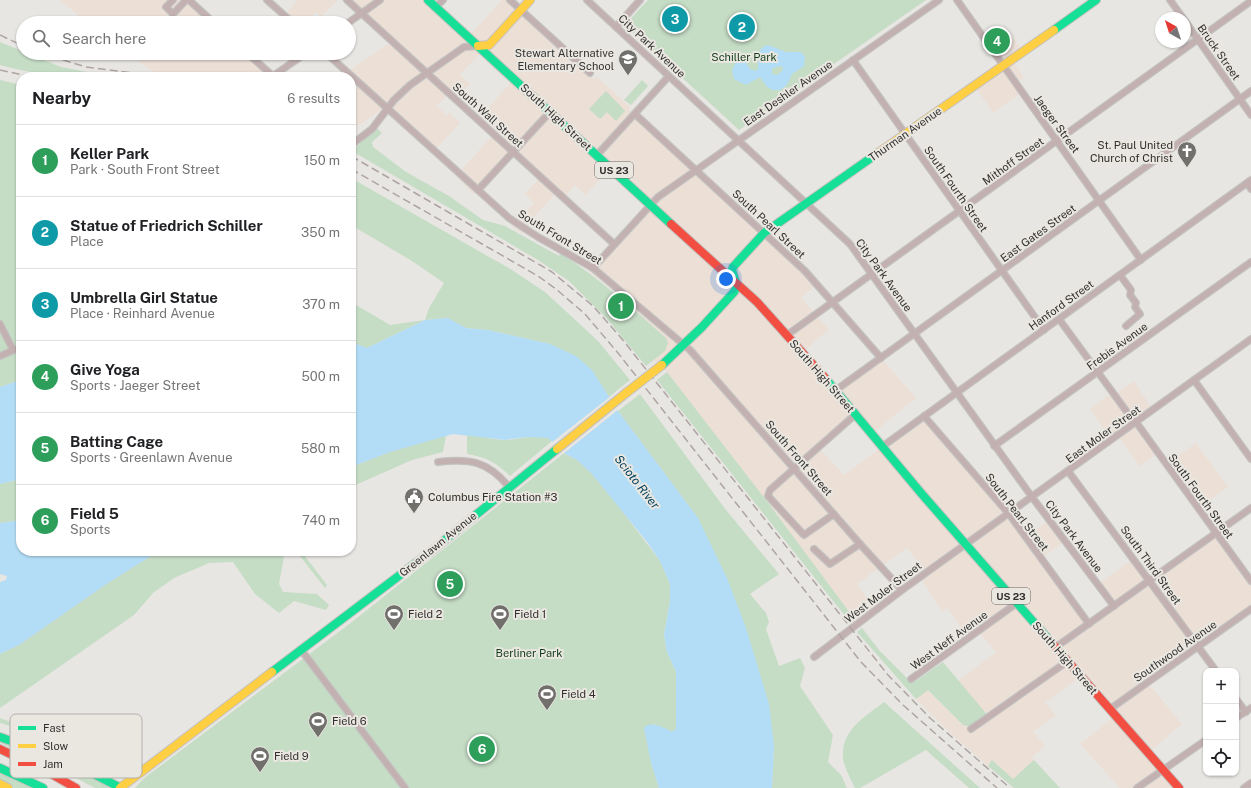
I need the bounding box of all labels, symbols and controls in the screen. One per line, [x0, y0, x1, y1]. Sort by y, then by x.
pin: 3 [662, 4, 688, 34]
street label: City Park Avenue [616, 12, 688, 80]
pin: 2 [729, 12, 755, 42]
north arrow [1155, 12, 1191, 48]
search box [16, 16, 356, 60]
street label: Bruck Street [1195, 22, 1243, 82]
pin: 4 [984, 26, 1010, 56]
icon: search [30, 27, 52, 49]
text: Search here [62, 30, 146, 47]
place label: Stewart Alternative Elementary School [515, 47, 614, 72]
school or university icon: Stewart Alternative Elementary School [617, 48, 639, 76]
park label: Schiller Park [711, 51, 777, 63]
street label: East Deshler Avenue [742, 58, 834, 128]
street label: South Wall Street [450, 80, 526, 150]
street label: South High Street [518, 81, 594, 153]
text: Nearby [32, 88, 91, 108]
text: 6 results [287, 91, 340, 106]
street label: Jaeger Street [1032, 93, 1082, 155]
street label: Thurman Avenue [866, 104, 944, 164]
street label: Mithoff Street [980, 135, 1046, 187]
place label: St. Paul United Church of Christ [1090, 139, 1173, 164]
church icon: St. Paul United Church of Christ [1176, 140, 1198, 168]
street label: South Fourth Street [922, 144, 990, 234]
text: Keller Park [70, 145, 149, 162]
text: 1 [42, 153, 48, 168]
text: 150 m [304, 153, 340, 168]
text: Park · South Front Street [70, 162, 220, 177]
road number: US 23 [595, 162, 633, 178]
street label: South Pearl Street [730, 187, 808, 261]
street label: East Gates Street [998, 202, 1078, 264]
street label: South Front Street [516, 207, 604, 267]
text: Statue of Friedrich Schiller [70, 217, 263, 234]
text: 2 [41, 225, 49, 240]
text: 350 m [301, 225, 340, 240]
text: Place [70, 234, 104, 249]
street label: City Park Avenue [854, 236, 914, 314]
your location [716, 269, 736, 289]
street label: Hanford Street [1026, 278, 1096, 332]
text: Umbrella Girl Statue [70, 289, 218, 306]
pin: 1 [608, 291, 634, 321]
text: 3 [41, 297, 49, 312]
text: 370 m [302, 297, 340, 312]
text: Place · Reinhard Avenue [70, 306, 215, 321]
street label: Frebis Avenue [1084, 320, 1150, 372]
street label: South High Street [787, 337, 857, 415]
text: Give Yoga [70, 361, 140, 378]
text: 4 [41, 369, 49, 384]
text: 500 m [301, 369, 340, 384]
text: Sports · Jaeger Street [70, 378, 201, 393]
street label: East Moler Street [1063, 403, 1143, 465]
street label: South Front Street [763, 418, 835, 498]
text: Batting Cage [70, 433, 163, 450]
text: 5 [41, 441, 49, 456]
text: 580 m [301, 441, 340, 456]
text: Sports · Greenlawn Avenue [70, 450, 233, 465]
street label: South Fourth Street [1166, 451, 1236, 541]
water label: Scioto River [612, 452, 663, 512]
street label: South Pearl Street [983, 471, 1051, 553]
public building icon: Columbus Fire Station #3 [403, 486, 425, 514]
place label: Columbus Fire Station #3 [428, 491, 558, 503]
street label: City Park Avenue [1043, 498, 1105, 574]
text: Field 5 [70, 505, 119, 522]
street label: Greenlawn Avenue [397, 509, 479, 579]
text: 6 [41, 513, 49, 528]
text: 740 m [302, 513, 340, 528]
text: Sports [70, 522, 110, 537]
street label: South Third Street [1118, 523, 1184, 607]
street label: West Moler Street [842, 559, 924, 625]
pin: 5 [437, 569, 463, 599]
road number: US 23 [992, 588, 1030, 604]
sports icon: Field 2 [383, 603, 405, 631]
sports icon: Field 1 [489, 603, 511, 631]
place label: Field 2 [408, 608, 443, 620]
place label: Field 1 [514, 608, 546, 620]
street label: West Neff Avenue [908, 608, 990, 672]
street label: Southwood Avenue [1131, 618, 1219, 684]
street label: South High Street [1030, 619, 1100, 697]
park label: Berliner Park [495, 647, 563, 659]
map controls [1203, 668, 1239, 776]
button: + [1203, 668, 1239, 704]
sports icon: Field 4 [536, 683, 558, 711]
place label: Field 4 [561, 688, 596, 700]
button: − [1203, 704, 1239, 740]
sports icon: Field 6 [307, 710, 329, 738]
legend [10, 714, 142, 778]
place label: Field 6 [332, 715, 367, 727]
text: Fast [43, 722, 65, 734]
pin: 6 [469, 734, 495, 764]
text: Slow [43, 740, 69, 752]
button: locate [1203, 740, 1239, 776]
sports icon: Field 9 [249, 745, 271, 773]
place label: Field 9 [274, 750, 309, 762]
text: Jam [43, 758, 63, 770]

